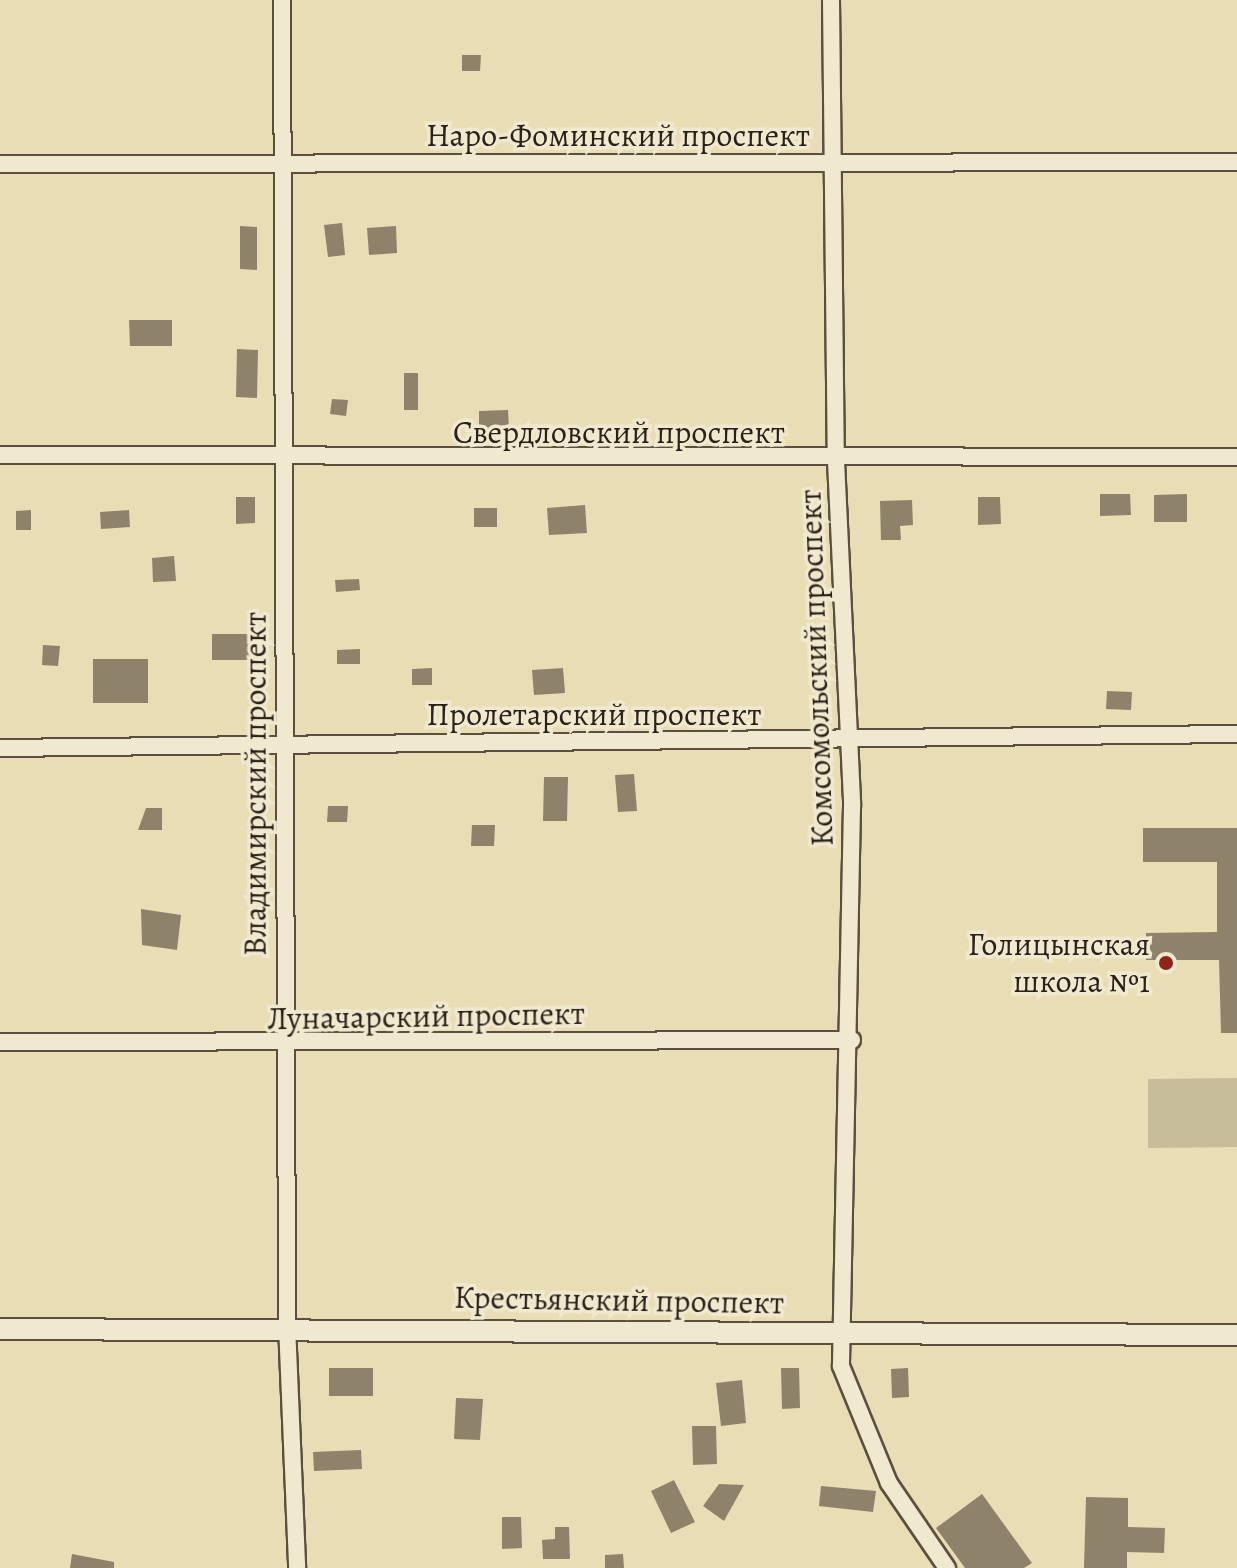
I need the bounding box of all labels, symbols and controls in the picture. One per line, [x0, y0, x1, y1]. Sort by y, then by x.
street label: Наро-Фоминский проспект [426, 116, 810, 154]
street label: Свердловский проспект [453, 413, 785, 451]
street label: Комсомольский проспект [791, 489, 841, 847]
street label: Владимирский проспект [236, 612, 274, 956]
street label: Пролетарский проспект [427, 695, 761, 733]
place label: Голицынская школа №1 [968, 926, 1150, 1001]
marker: Голицынская школа №1 [1157, 954, 1175, 972]
street label: Луначарский проспект [267, 994, 585, 1038]
street label: Крестьянский проспект [454, 1278, 784, 1322]

